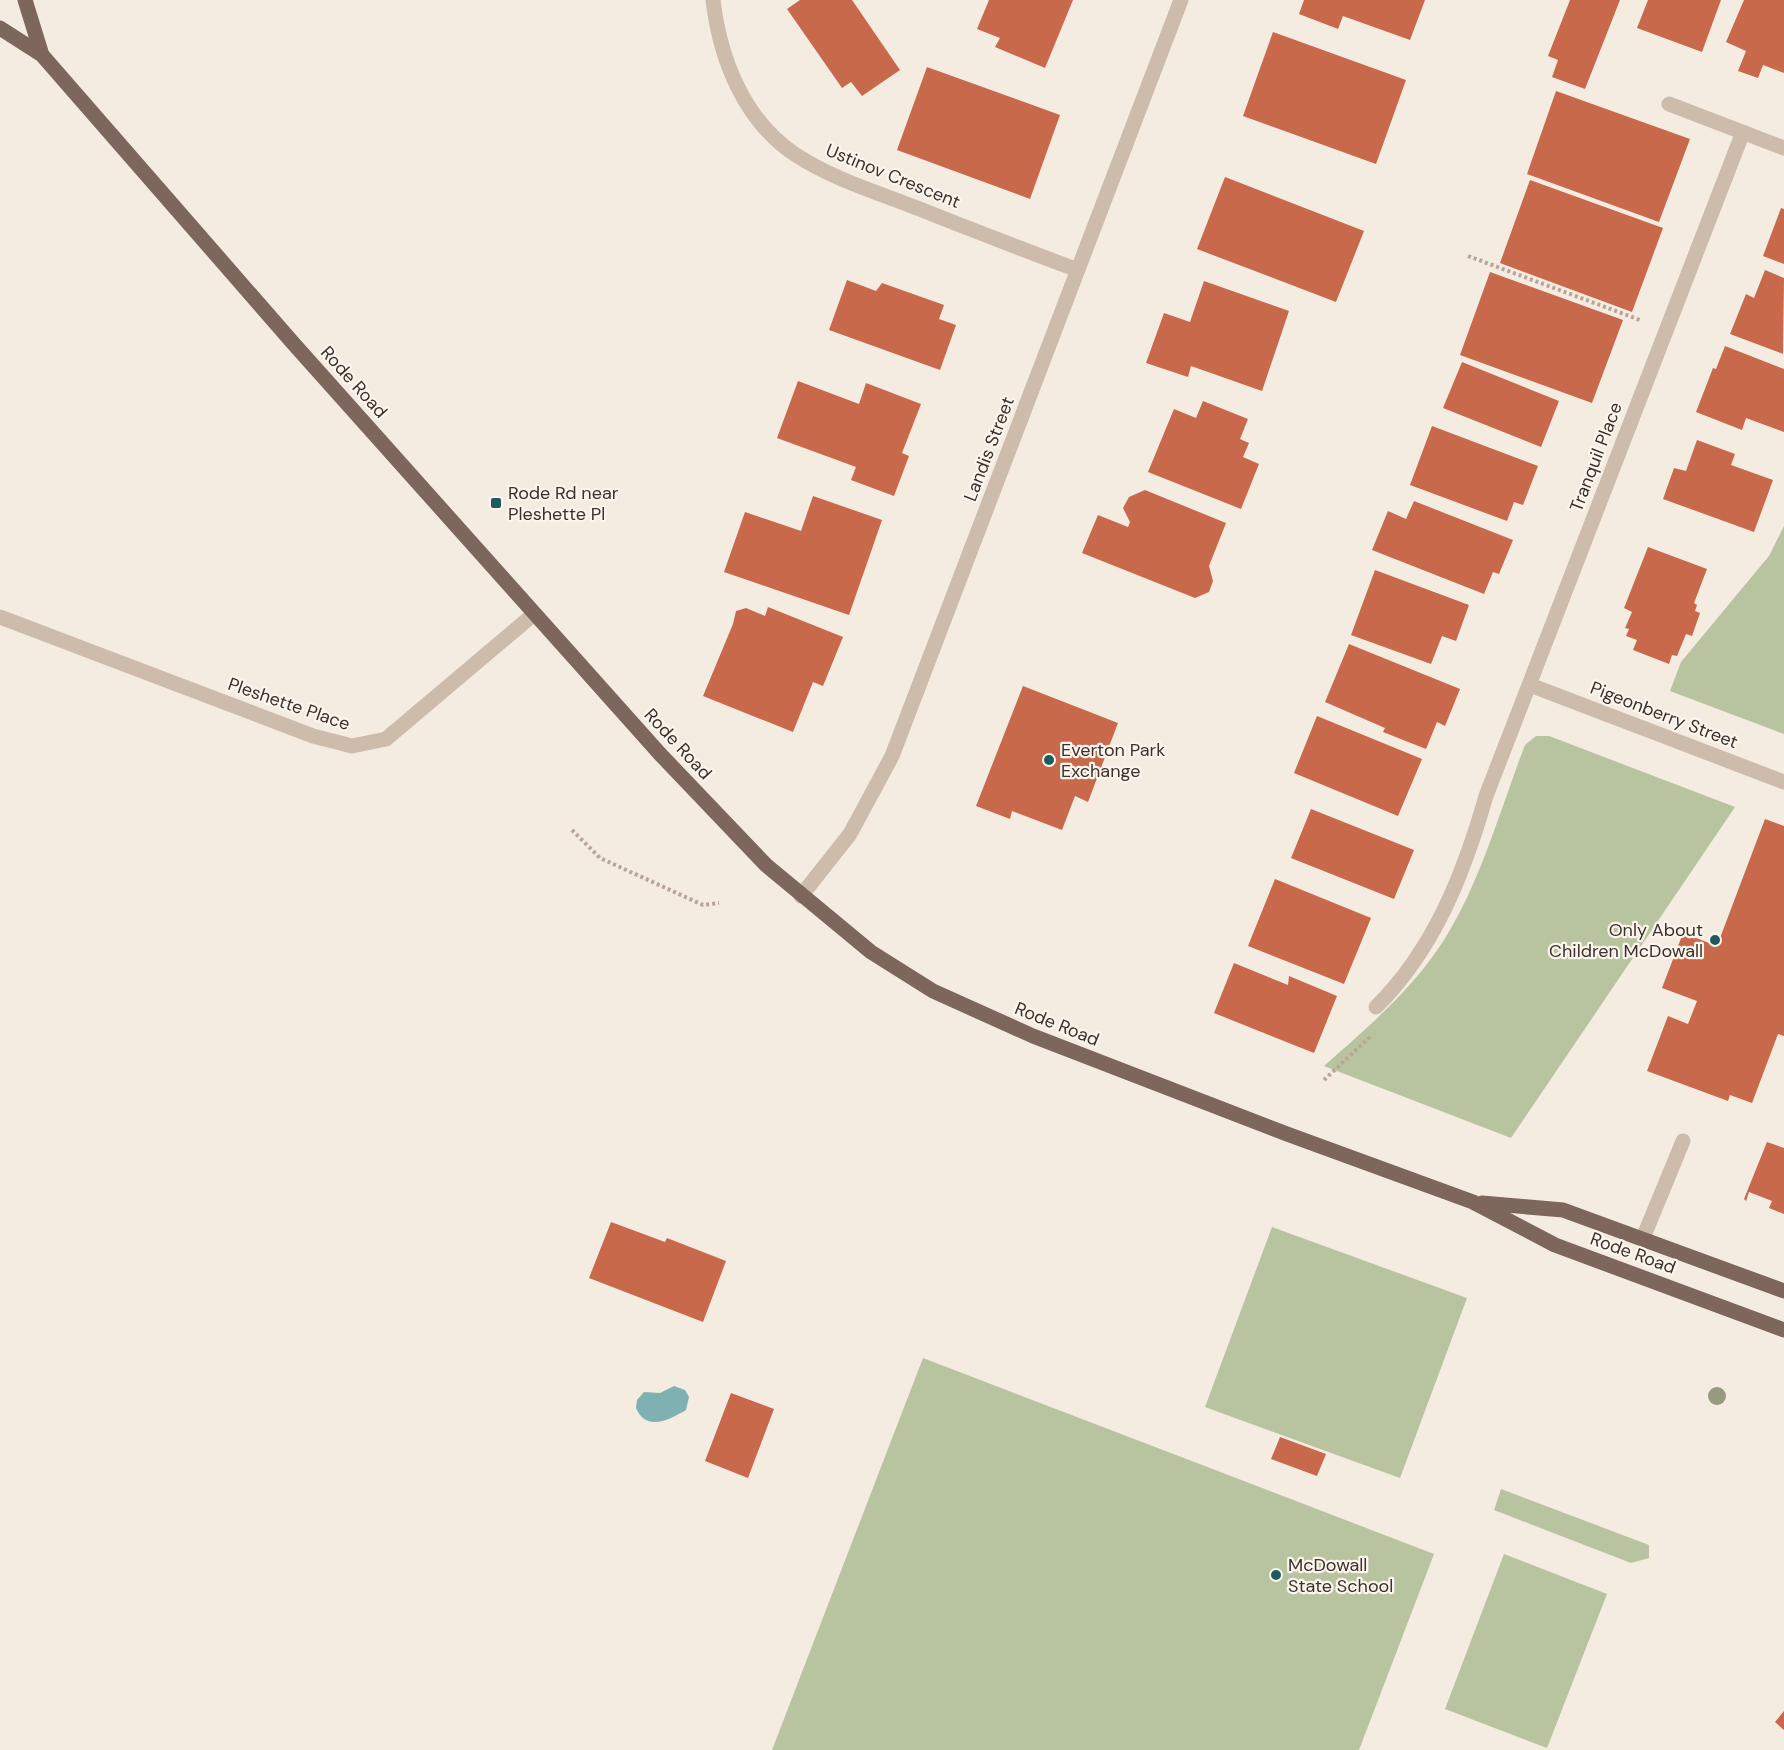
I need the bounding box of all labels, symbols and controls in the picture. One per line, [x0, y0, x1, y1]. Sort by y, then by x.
street label: Ustinov Crescent [822, 138, 964, 214]
street label: Rode Road [315, 341, 393, 423]
street label: Landis Street [958, 393, 1020, 505]
street label: Tranquil Place [1564, 399, 1628, 515]
place label: Rode Rd near Pleshette Pl [508, 481, 619, 526]
marker: Rode Rd near Pleshette Pl [489, 496, 503, 510]
street label: Pleshette Place [225, 672, 353, 736]
street label: Pigeonberry Street [1587, 676, 1741, 754]
street label: Rode Road [639, 703, 717, 785]
place label: Everton Park Exchange [1061, 738, 1165, 783]
marker: Everton Park Exchange [1042, 753, 1056, 767]
place label: Only About Children McDowall [1549, 918, 1703, 963]
marker: Only About Children McDowall [1708, 933, 1722, 947]
street label: Rode Road [1011, 996, 1103, 1052]
street label: Rode Road [1587, 1226, 1679, 1280]
place label: McDowall State School [1288, 1553, 1393, 1598]
marker: McDowall State School [1269, 1568, 1283, 1582]

